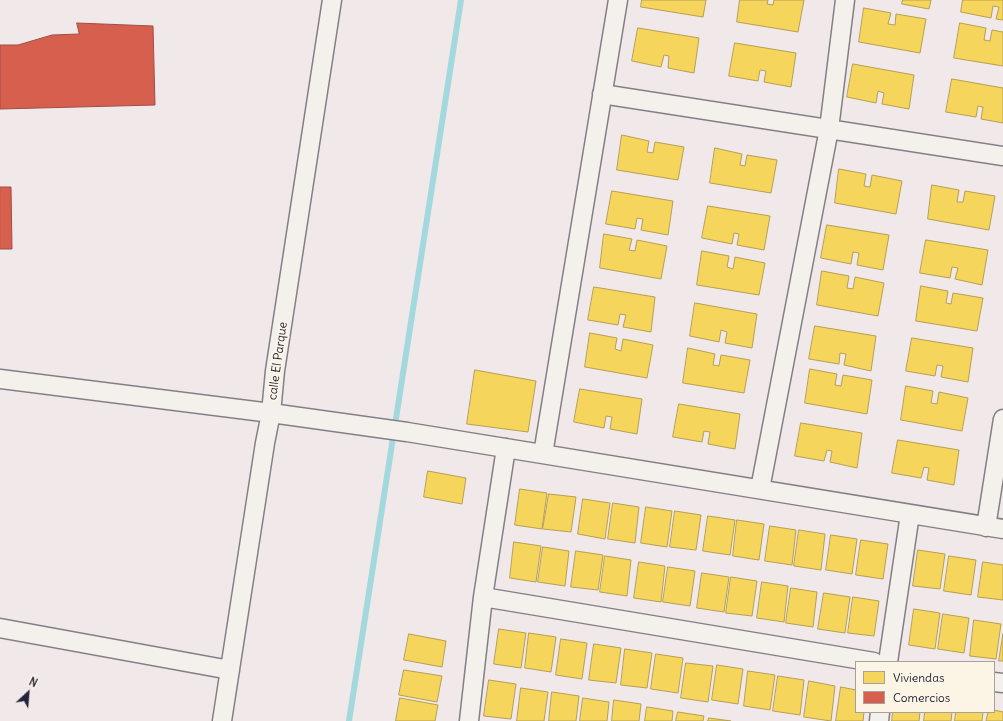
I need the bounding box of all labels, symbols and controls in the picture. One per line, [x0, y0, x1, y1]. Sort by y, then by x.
street label: calle El Parque [265, 321, 291, 401]
legend [855, 661, 995, 713]
text: Viviendas [893, 670, 944, 685]
north arrow [8, 673, 48, 713]
text: N [27, 674, 40, 690]
text: Comercios [893, 690, 950, 705]

